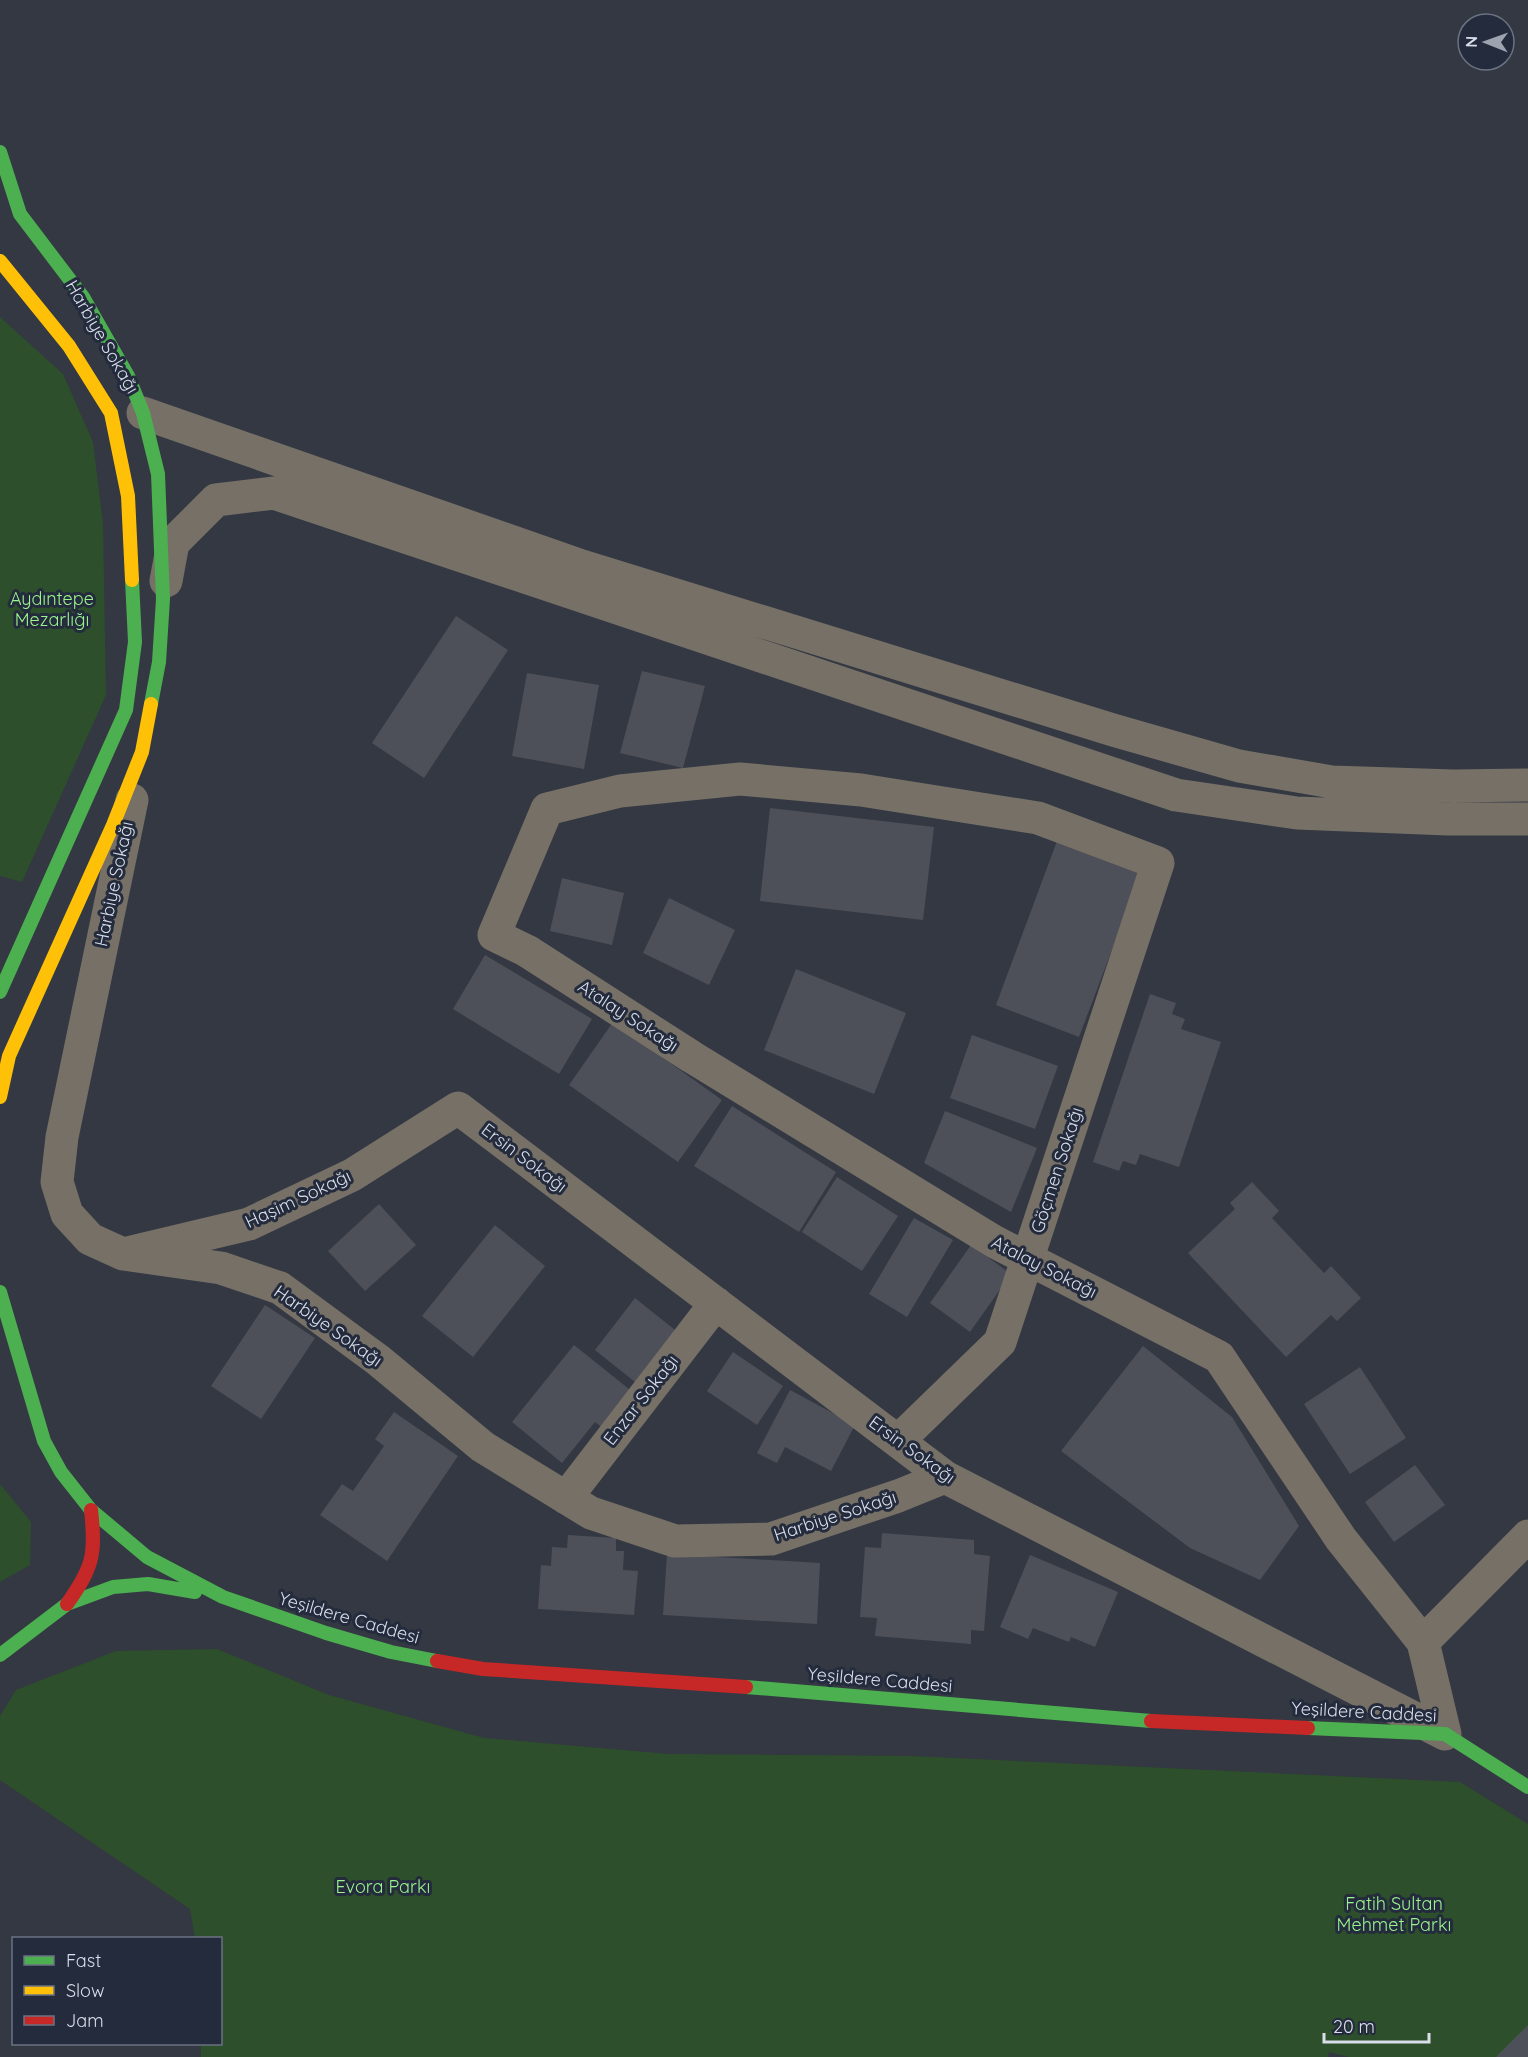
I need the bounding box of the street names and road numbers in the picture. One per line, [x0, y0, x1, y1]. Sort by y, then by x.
street label: Harbiye Sokağı [61, 276, 144, 398]
street label: Harbiye Sokağı [89, 819, 138, 949]
street label: Atalay Sokağı [574, 975, 683, 1057]
street label: Göçmen Sokağı [1025, 1104, 1088, 1236]
street label: Ersin Sokağı [477, 1118, 572, 1197]
street label: Haşim Sokağı [241, 1164, 354, 1233]
street label: Atalay Sokağı [988, 1230, 1101, 1303]
street label: Harbiye Sokağı [270, 1280, 387, 1372]
street label: Enzar Sokağı [598, 1350, 683, 1450]
street label: Ersin Sokağı [865, 1411, 960, 1489]
street label: Harbiye Sokağı [771, 1485, 899, 1546]
street label: Yeşildere Caddesi [276, 1586, 422, 1649]
street label: Yeşildere Caddesi [807, 1662, 953, 1697]
street label: Yeşildere Caddesi [1291, 1696, 1437, 1727]

